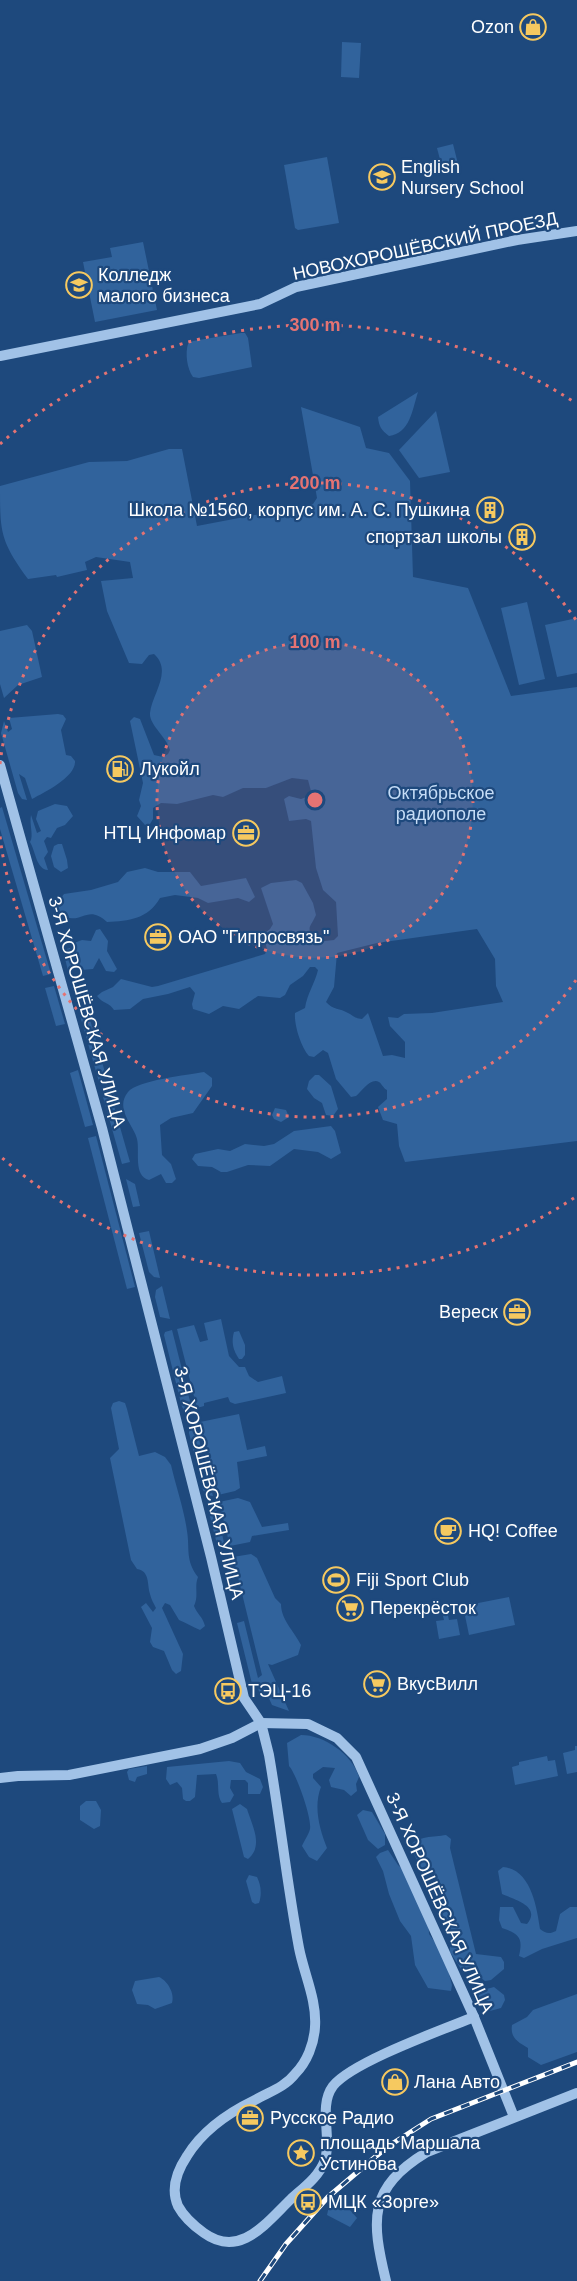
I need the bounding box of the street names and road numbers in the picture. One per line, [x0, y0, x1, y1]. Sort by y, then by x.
street label: НОВОХОРОШЁВСКИЙ ПРОЕЗД [291, 207, 559, 284]
street label: 3-Я ХОРОШЁВСКАЯ УЛИЦА [44, 894, 130, 1130]
street label: 3-Я ХОРОШЁВСКАЯ УЛИЦА [170, 1364, 248, 1602]
street label: 3-Я ХОРОШЁВСКАЯ УЛИЦА [382, 1790, 498, 2016]

